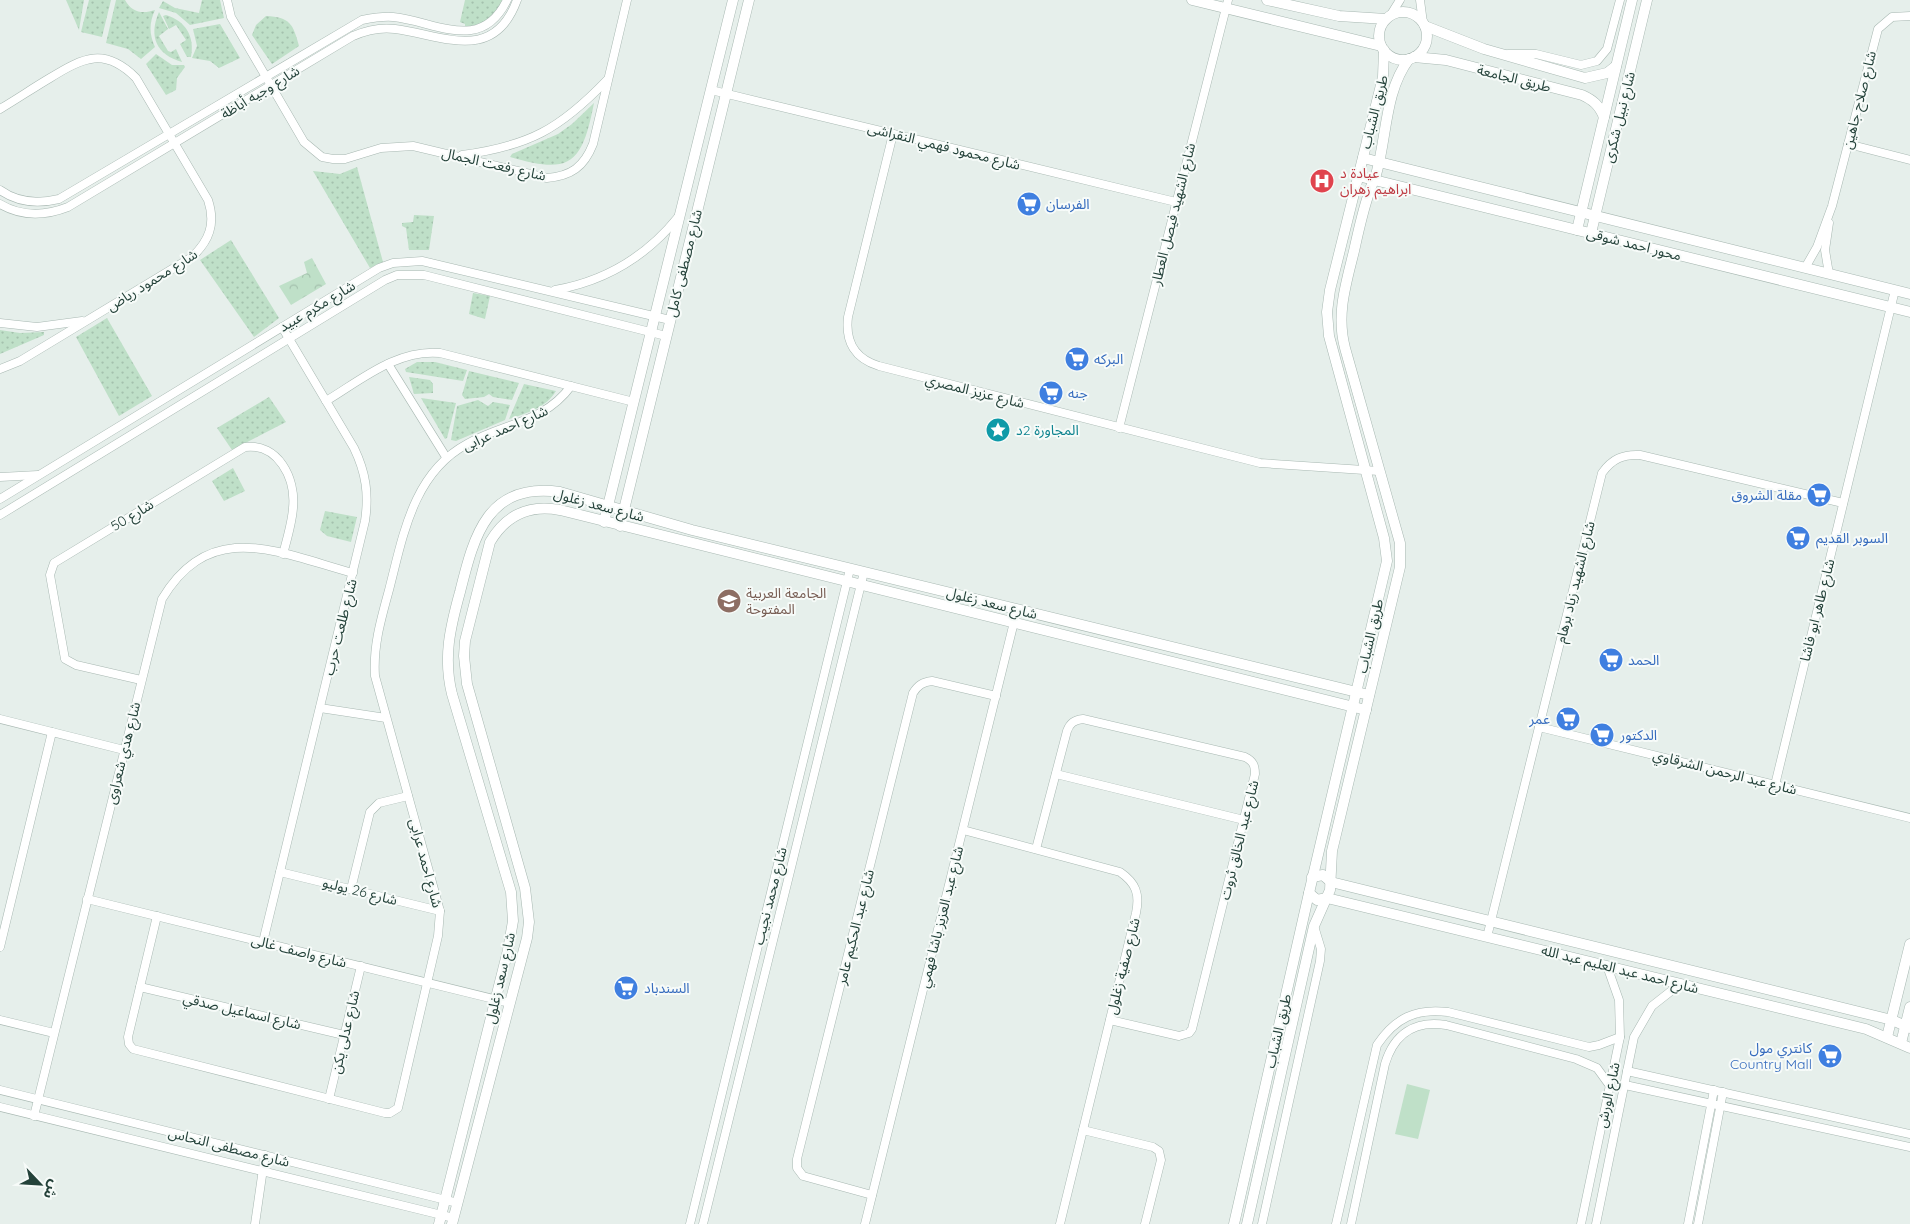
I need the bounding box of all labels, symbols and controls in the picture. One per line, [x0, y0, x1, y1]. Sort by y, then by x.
street label: شارع صلاح جاهين [1838, 49, 1882, 152]
street label: طريق الجامعة [1475, 60, 1553, 97]
street label: شارع وجيه أباظة [217, 61, 304, 124]
street label: شارع نبيل شكرى [1599, 70, 1641, 165]
street label: طريق الشباب [1356, 73, 1393, 151]
street label: شارع محمود فهمي النقراشى [865, 118, 1022, 176]
street label: شارع الشهيد فيصل العطار [1146, 141, 1201, 288]
street label: شارع رفعت الجمال [440, 143, 548, 187]
place label: عيادة د ابراهيم زهران [1340, 164, 1411, 200]
hospital icon: عيادة د ابراهيم زهران [1309, 168, 1335, 194]
supermarket icon: الفرسان [1016, 191, 1042, 217]
place label: الفرسان [1046, 195, 1090, 213]
street label: شارع مصطفى كامل [662, 207, 708, 319]
street label: محور احمد شوقى [1585, 224, 1683, 264]
street label: شارع محمود رياض [103, 245, 202, 317]
street label: شارع مكرم عبيد [276, 276, 359, 337]
supermarket icon: البركه [1064, 346, 1090, 372]
place label: البركه [1094, 350, 1123, 368]
street label: شارع عزيز المصري [923, 370, 1026, 414]
supermarket icon: جنه [1038, 380, 1064, 406]
place label: جنه [1068, 384, 1088, 402]
street label: شارع احمد عرابى [459, 401, 551, 457]
place icon: المجاورة 2د [985, 417, 1011, 443]
place label: المجاورة 2د [1016, 421, 1079, 439]
supermarket icon: مقلة الشروق [1806, 482, 1832, 508]
street label: شارع سعد زغلول [551, 484, 646, 528]
place label: مقلة الشروق [1731, 486, 1802, 504]
street label: شارع 50 [107, 495, 158, 537]
street label: شارع الشهيد زياد برهام [1551, 519, 1601, 645]
supermarket icon: السوبر القديم [1785, 525, 1811, 551]
place label: السوبر القديم [1816, 529, 1888, 549]
street label: شارع طاهر ابو فاشا [1796, 557, 1840, 664]
street label: شارع طلعت حرب [319, 577, 363, 678]
street label: شارع سعد زغلول [944, 583, 1039, 625]
place label: الجامعة العربية المفتوحة [746, 584, 826, 618]
school or university icon: الجامعة العربية المفتوحة [716, 588, 742, 614]
street label: طريق الشباب [1353, 597, 1388, 675]
supermarket icon: الحمد [1598, 647, 1624, 673]
place label: الحمد [1628, 651, 1659, 669]
street label: شارع هدي شعراوى [102, 700, 147, 807]
supermarket icon: عمر [1555, 706, 1581, 732]
place label: عمر [1528, 710, 1550, 728]
supermarket icon: الدكتور [1589, 722, 1615, 748]
place label: الدكتور [1619, 726, 1657, 744]
street label: شارع عبد الرحمن الشرقاوي [1651, 745, 1799, 801]
street label: شارع عبد الخالق ثروت [1215, 778, 1265, 902]
street label: شارع احمد عرابى [404, 816, 447, 910]
street label: شارع عبد العزيز باشا فهمي [915, 844, 970, 990]
street label: شارع محمد نجيب [749, 845, 793, 947]
street label: شارع عبد الحكيم عامر [832, 867, 880, 988]
street label: شارع 26 يوليو [320, 873, 399, 911]
street label: شارع صفية زغلول [1102, 916, 1146, 1017]
street label: شارع واصف غالى [249, 930, 349, 973]
street label: شارع سعد زغلول [481, 931, 521, 1026]
street label: شارع احمد عبد العليم عبد الله [1539, 941, 1701, 999]
supermarket icon: السندباد [613, 975, 639, 1001]
place label: السندباد [644, 979, 690, 997]
street label: شارع اسماعيل صدقي [181, 989, 303, 1036]
street label: شارع عدلى يكن [327, 989, 365, 1076]
street label: طريق الشباب [1261, 992, 1296, 1070]
place label: كانتري مول Country Mall [1730, 1039, 1812, 1073]
supermarket icon: كانتري مول Country Mall [1817, 1043, 1843, 1069]
street label: شارع الورش [1592, 1061, 1626, 1130]
street label: شارع مصطفى النحاس [166, 1123, 292, 1173]
north arrow [15, 1159, 65, 1209]
text: ش [40, 1177, 64, 1202]

